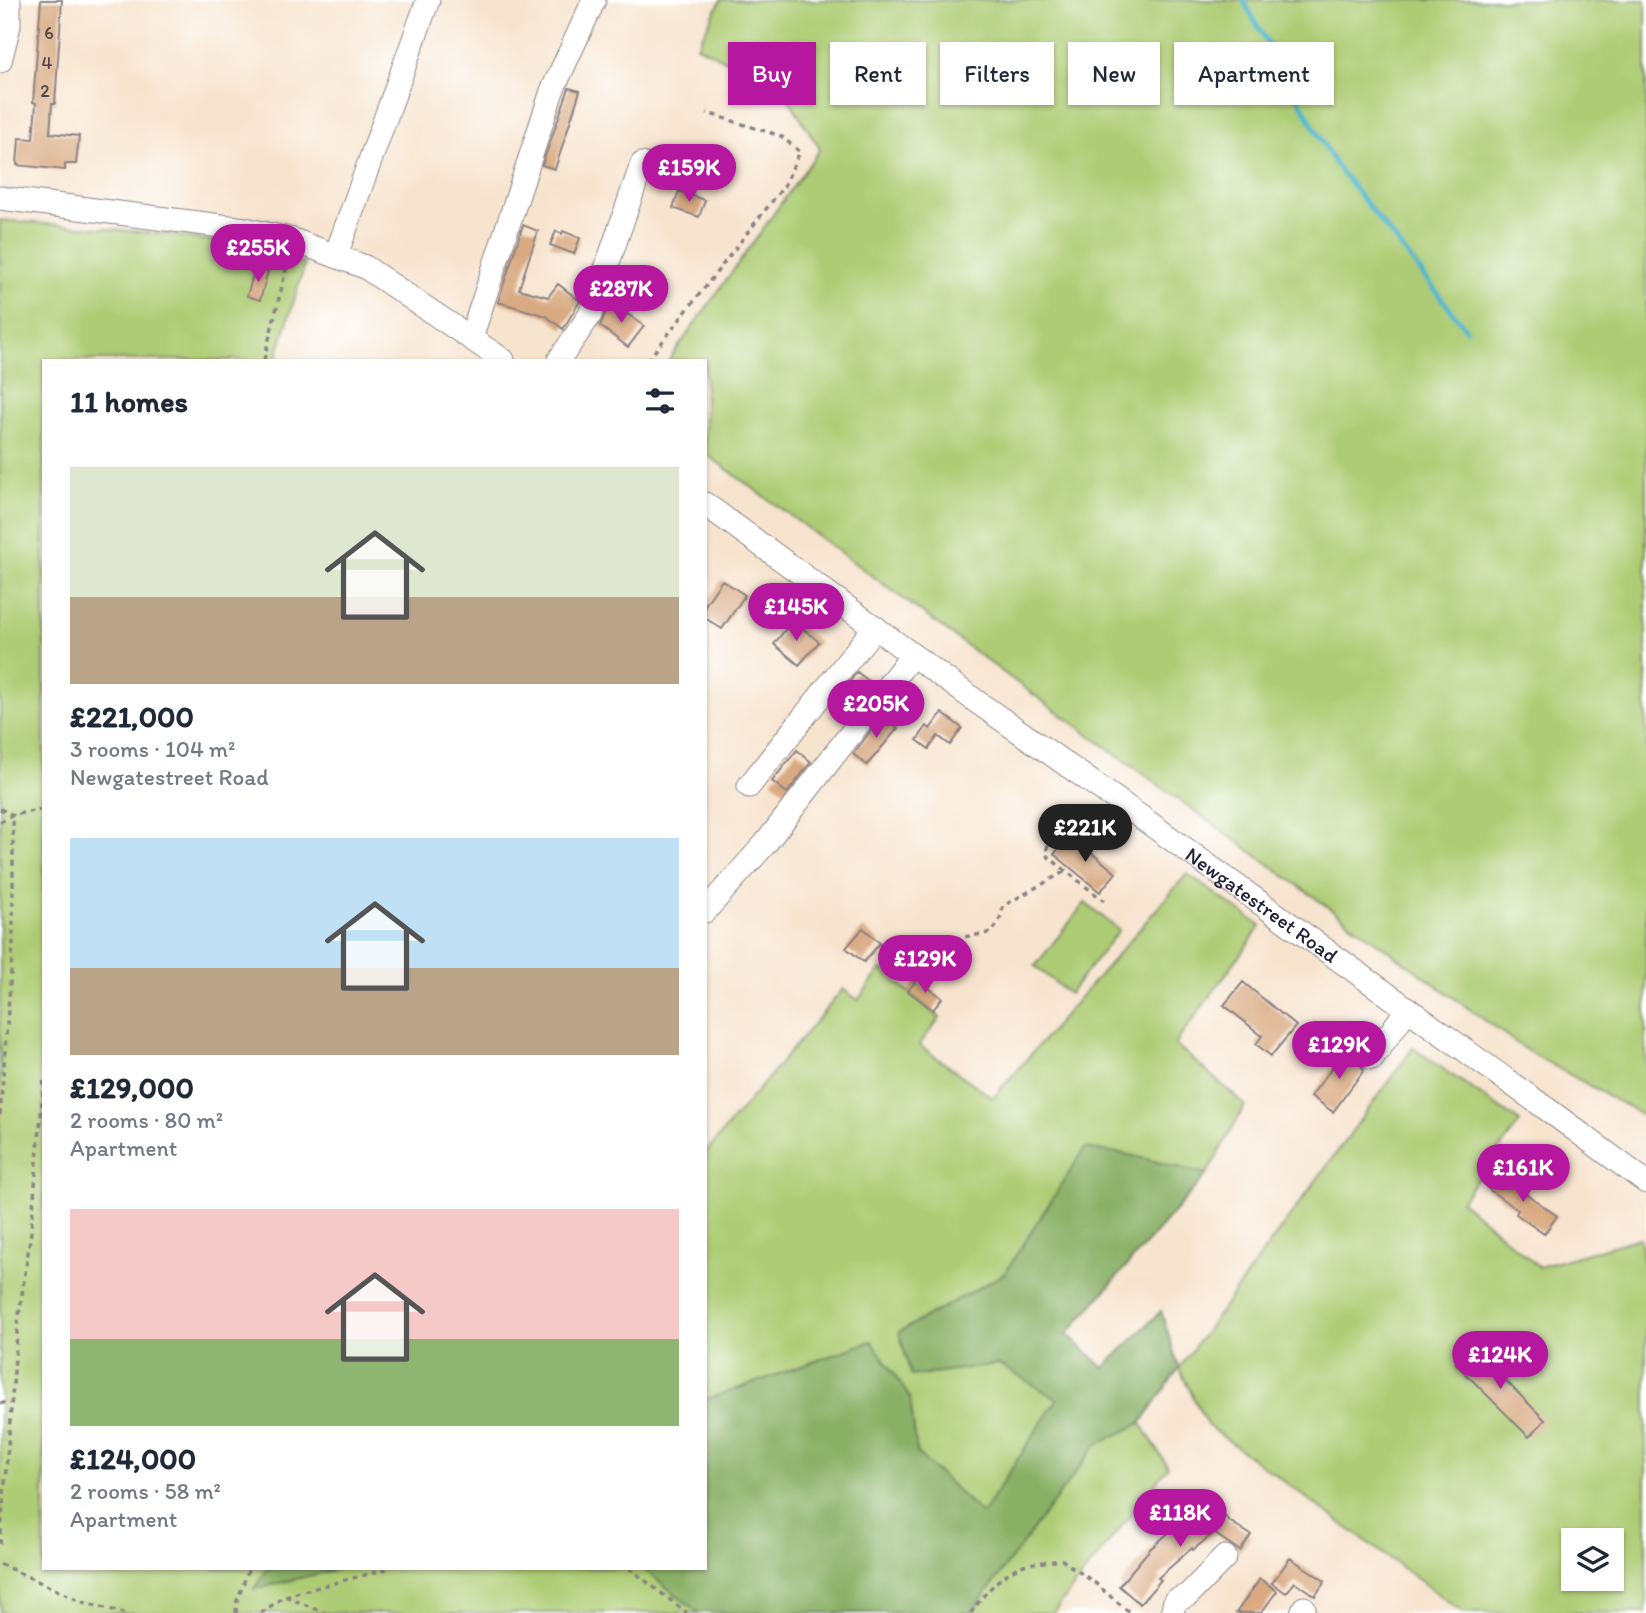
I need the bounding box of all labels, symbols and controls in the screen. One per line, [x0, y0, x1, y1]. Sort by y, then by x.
house number: 6 [44, 22, 54, 44]
chip: Buy [728, 42, 816, 105]
chip: Rent [830, 42, 926, 105]
chip: Filters [940, 42, 1054, 105]
chip: New [1068, 42, 1160, 105]
chip: Apartment [1174, 42, 1334, 105]
house number: 4 [42, 52, 53, 74]
house number: 2 [40, 80, 50, 102]
pin: £159K [640, 144, 738, 204]
text: £159K [658, 153, 720, 181]
pin: £255K [209, 224, 307, 284]
text: £255K [226, 233, 290, 261]
pin: £287K [572, 266, 670, 325]
text: £287K [589, 274, 653, 302]
icon: filters [641, 382, 679, 420]
text: 11 homes [70, 383, 188, 420]
icon: home [312, 512, 438, 638]
pin: £145K [747, 584, 845, 643]
text: £145K [764, 592, 828, 620]
pin: £205K [827, 680, 925, 740]
text: £205K [843, 689, 909, 717]
text: £221,000 [70, 698, 194, 735]
text: 3 rooms · 104 m² [70, 735, 235, 763]
text: Newgatestreet Road [70, 763, 268, 791]
pin: £221K [1036, 804, 1134, 864]
text: £221K [1054, 813, 1116, 841]
street label: Newgatestreet Road [1181, 841, 1343, 967]
icon: home [312, 883, 438, 1009]
pin: £129K [876, 936, 974, 995]
text: £129K [894, 944, 956, 972]
pin: £129K [1290, 1021, 1388, 1081]
text: £129K [1308, 1030, 1370, 1058]
text: £129,000 [70, 1069, 194, 1106]
text: 2 rooms · 80 m² [70, 1106, 223, 1134]
text: Apartment [70, 1134, 177, 1162]
pin: £161K [1474, 1144, 1572, 1204]
text: £161K [1493, 1153, 1553, 1181]
icon: home [312, 1254, 438, 1380]
pin: £124K [1451, 1332, 1549, 1391]
text: £124K [1468, 1340, 1532, 1368]
text: £124,000 [70, 1440, 196, 1477]
text: 2 rooms · 58 m² [70, 1477, 221, 1505]
pin: £118K [1131, 1490, 1229, 1549]
text: £118K [1150, 1498, 1210, 1526]
text: Apartment [70, 1505, 177, 1533]
map controls [1561, 1528, 1624, 1591]
button: layers [1561, 1528, 1624, 1591]

